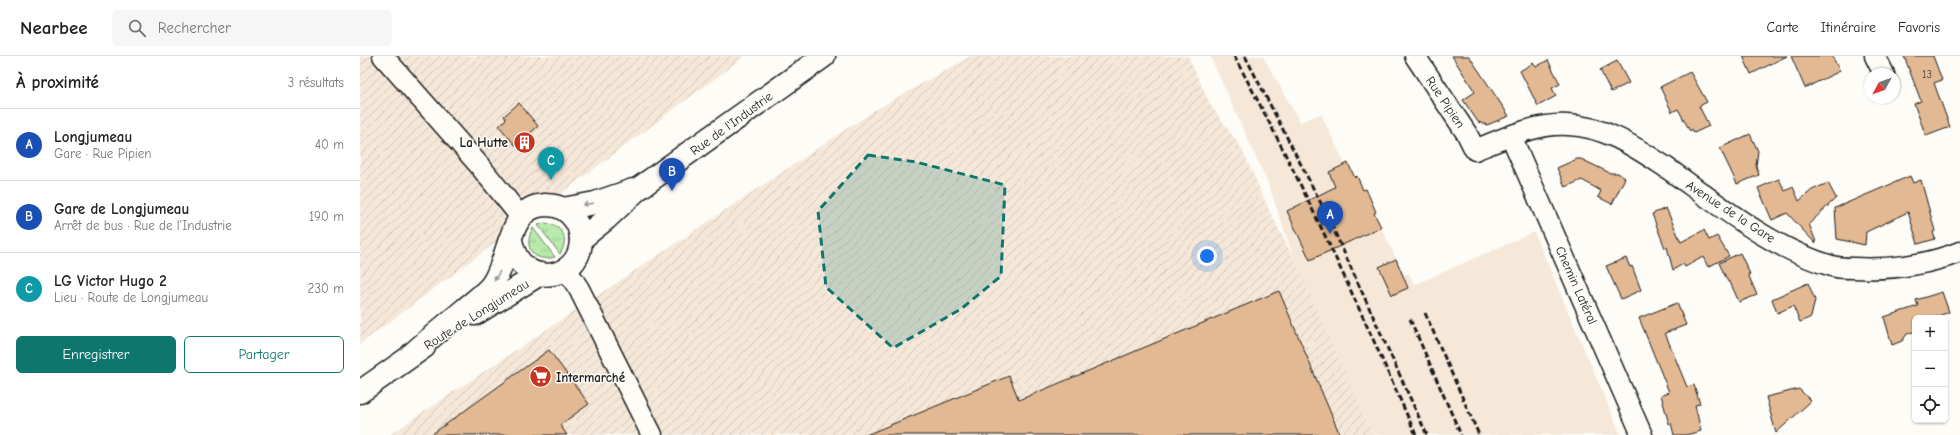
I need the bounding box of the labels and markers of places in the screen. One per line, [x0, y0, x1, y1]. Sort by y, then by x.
building icon: La Hutte [511, 129, 537, 155]
place label: La Hutte [459, 135, 509, 150]
pin: C [538, 147, 564, 180]
pin: B [659, 158, 685, 191]
pin: A [1317, 201, 1343, 234]
supermarket icon: Intermarché [527, 364, 553, 390]
place label: Intermarché [556, 370, 626, 385]

